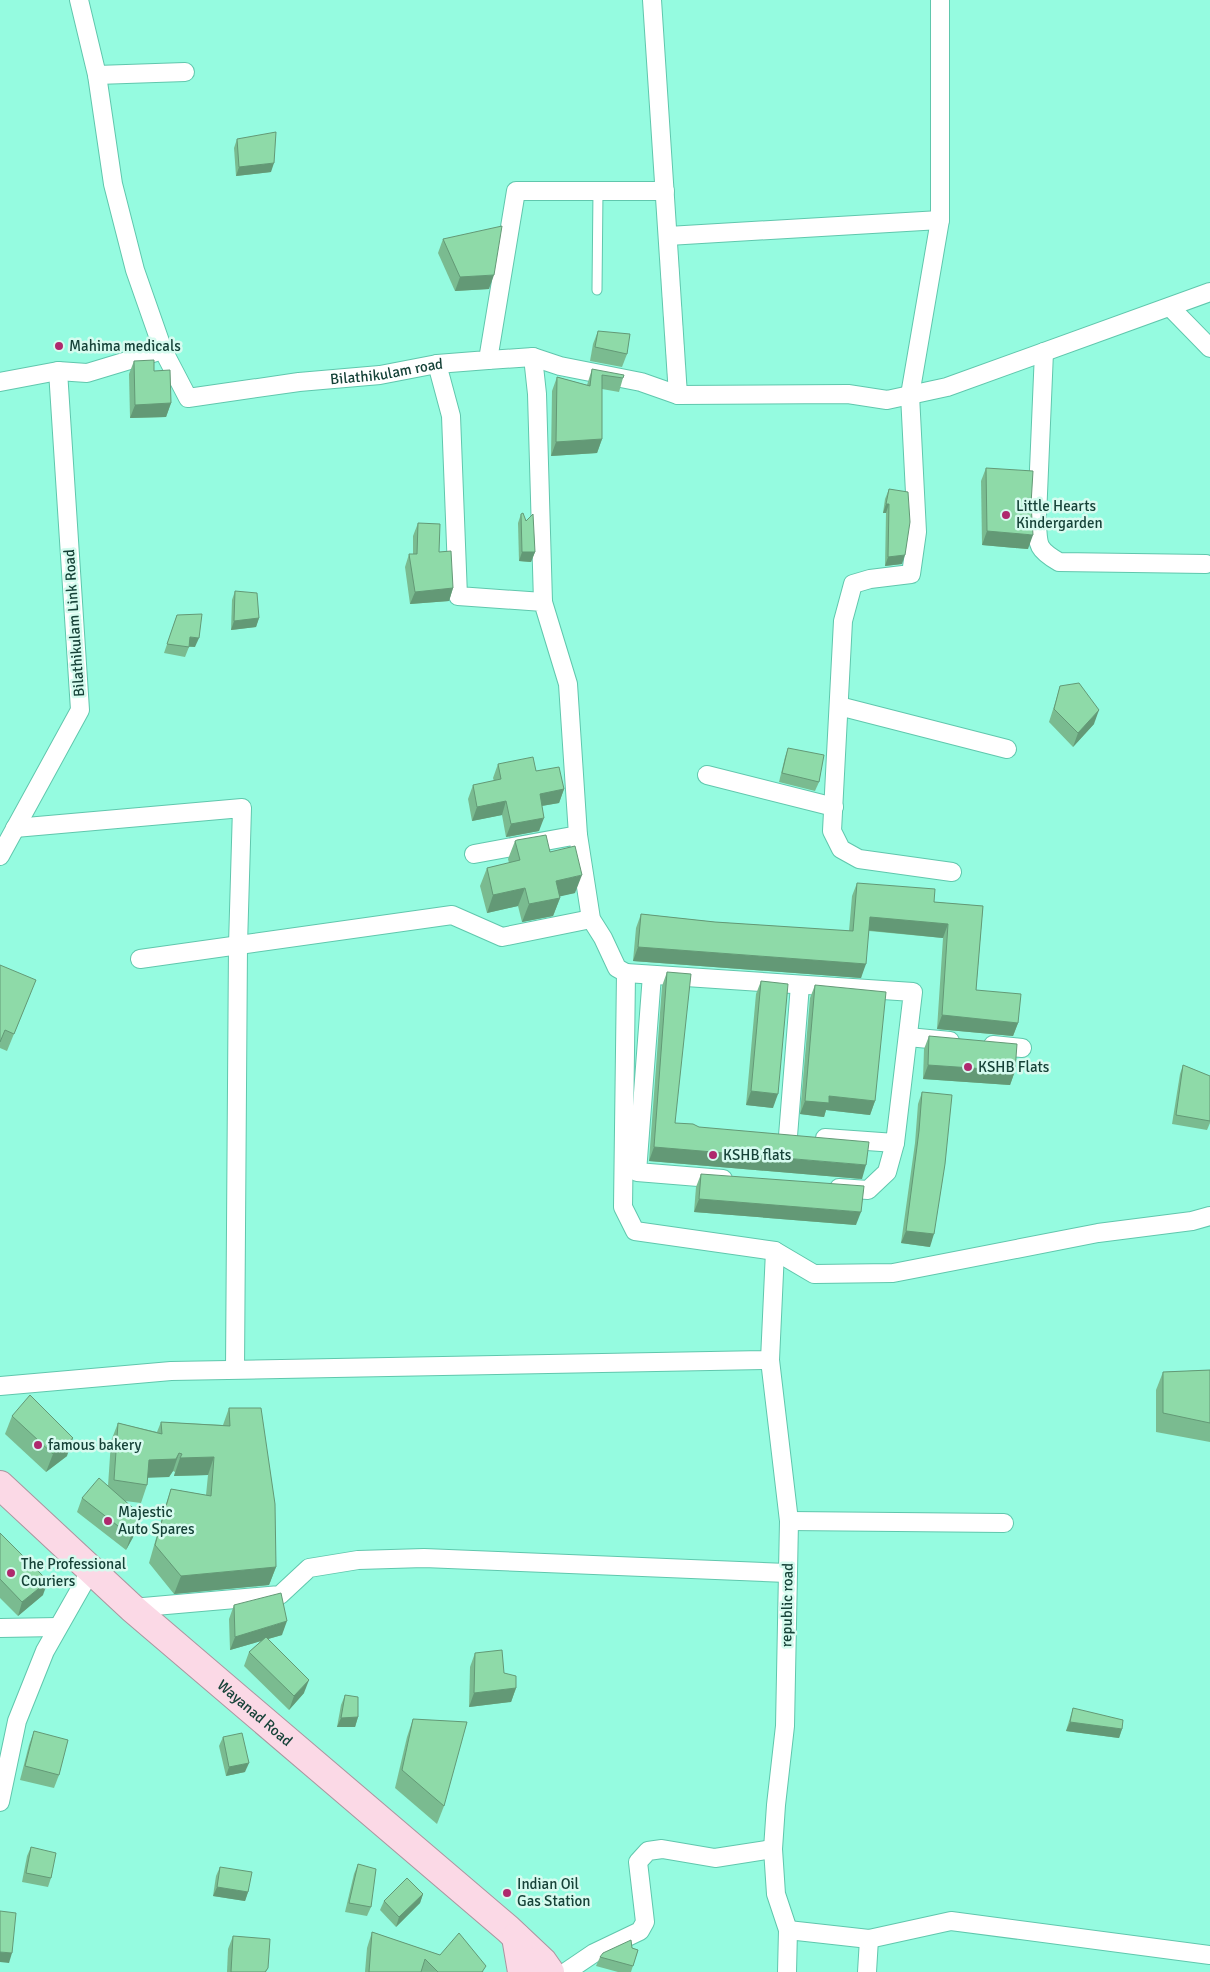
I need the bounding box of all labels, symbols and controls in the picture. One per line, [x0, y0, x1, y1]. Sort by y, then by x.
place label: Mahima medicals [69, 337, 181, 355]
marker: Mahima medicals [53, 340, 65, 352]
street label: Bilathikulam road [329, 355, 444, 388]
place label: Little Hearts Kindergarden [1016, 497, 1103, 532]
marker: Little Hearts Kindergarden [1000, 509, 1012, 521]
street label: Bilathikulam Link Road [60, 549, 88, 697]
place label: KSHB Flats [978, 1058, 1050, 1076]
marker: KSHB Flats [962, 1061, 974, 1073]
place label: KSHB flats [723, 1146, 792, 1164]
marker: KSHB flats [707, 1149, 719, 1161]
place label: famous bakery [48, 1436, 142, 1454]
marker: famous bakery [32, 1439, 44, 1451]
place label: Majestic Auto Spares [118, 1503, 195, 1538]
marker: Majestic Auto Spares [102, 1515, 114, 1527]
place label: The Professional Couriers [21, 1555, 126, 1590]
street label: republic road [777, 1563, 797, 1647]
marker: The Professional Couriers [5, 1567, 17, 1579]
street label: Wayanad Road [214, 1676, 296, 1750]
place label: Indian Oil Gas Station [517, 1875, 591, 1910]
marker: Indian Oil Gas Station [501, 1887, 513, 1899]

